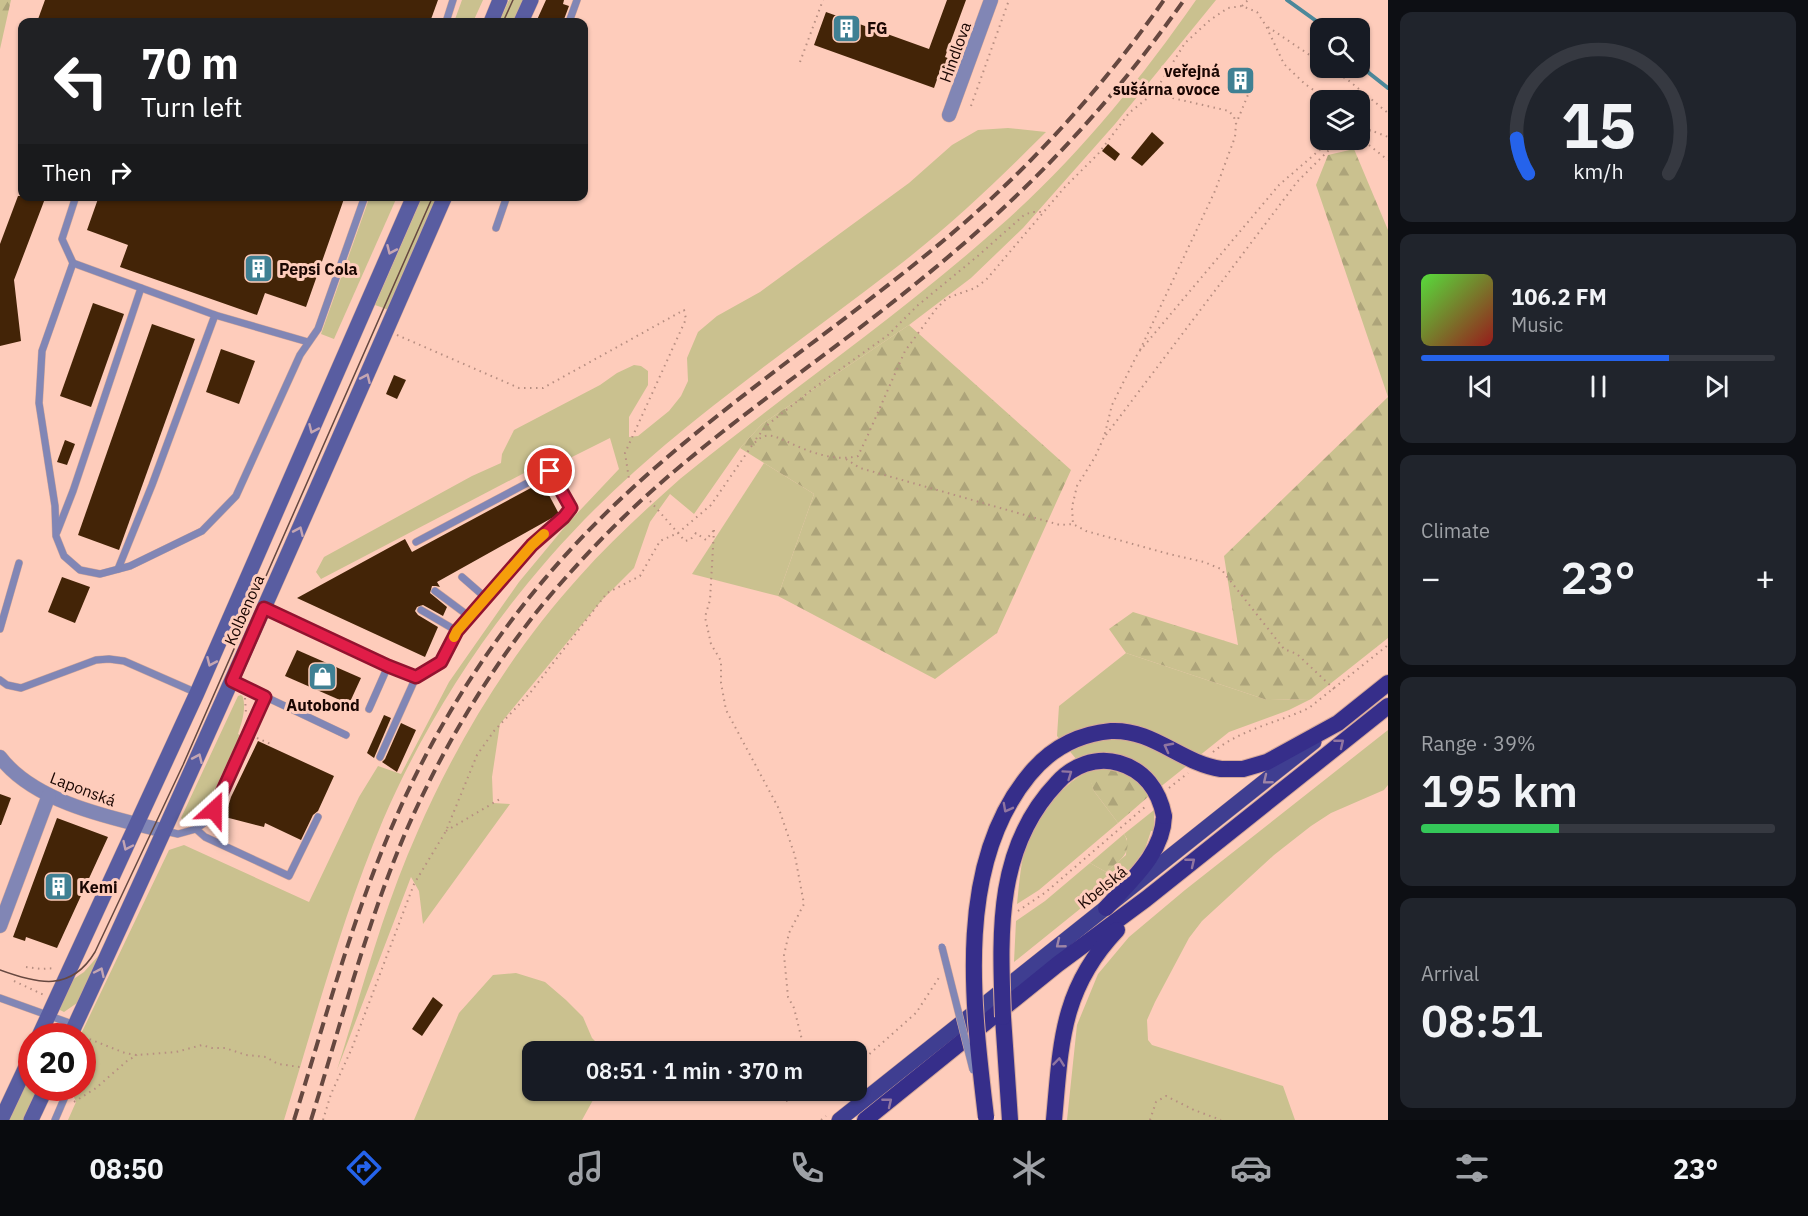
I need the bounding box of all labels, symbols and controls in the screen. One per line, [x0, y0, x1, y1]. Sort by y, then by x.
building icon: FG [830, 12, 862, 44]
place label: FG [867, 18, 887, 38]
street label: Hindlova [935, 18, 975, 85]
map controls [1310, 18, 1370, 150]
button: search [1310, 18, 1370, 78]
text: 70 m [141, 36, 239, 91]
icon: left [42, 42, 120, 120]
place label: veřejná sušárna ovoce [1113, 61, 1220, 99]
building icon: veřejná sušárna ovoce [1225, 64, 1257, 96]
text: 15 [1561, 84, 1635, 165]
text: Turn left [141, 89, 242, 124]
button: layers [1310, 90, 1370, 150]
icon: right [104, 156, 137, 189]
text: km/h [1573, 157, 1623, 185]
text: Then [42, 158, 92, 187]
one-way arrow [386, 244, 398, 255]
building icon: Pepsi Cola [242, 253, 274, 285]
place label: Pepsi Cola [279, 259, 358, 279]
text: 106.2 FM [1511, 282, 1607, 311]
text: Music [1511, 311, 1563, 338]
icon: previous [1464, 370, 1497, 403]
icon: pause [1582, 370, 1615, 403]
icon: next [1700, 370, 1733, 403]
one-way arrow [359, 373, 371, 384]
one-way arrow [308, 422, 320, 433]
pin [524, 445, 575, 496]
icon: arrive [533, 454, 566, 487]
text: Climate [1421, 517, 1490, 544]
one-way arrow [292, 526, 304, 537]
text: 23° [1560, 548, 1636, 606]
text: − [1421, 556, 1441, 599]
text: + [1755, 556, 1775, 599]
street label: Kolbenova [220, 571, 269, 648]
one-way arrow [206, 655, 218, 666]
shop icon: Autobond [307, 661, 339, 693]
place label: Autobond [286, 695, 360, 715]
text: Range · 39% [1421, 730, 1536, 757]
one-way arrow [1334, 740, 1345, 751]
one-way arrow [1163, 743, 1174, 754]
one-way arrow [190, 754, 202, 765]
text: 195 km [1421, 761, 1578, 819]
street label: Laponská [47, 767, 119, 811]
one-way arrow [1062, 770, 1073, 781]
one-way arrow [1263, 772, 1274, 783]
position arrow [182, 778, 246, 842]
one-way arrow [1003, 801, 1014, 812]
one-way arrow [122, 840, 134, 851]
one-way arrow [1185, 859, 1196, 870]
street label: Kbelská [1073, 861, 1131, 913]
building icon: Kemi [42, 871, 74, 903]
place label: Kemi [79, 877, 118, 897]
one-way arrow [1056, 937, 1067, 948]
text: Arrival [1421, 960, 1479, 987]
one-way arrow [92, 968, 104, 979]
text: 08:51 [1421, 991, 1543, 1049]
speed limit sign: 20 [18, 1023, 96, 1101]
text: 08:51 · 1 min · 370 m [586, 1056, 803, 1085]
one-way arrow [1052, 1057, 1065, 1066]
one-way arrow [881, 1098, 892, 1109]
icon: directions [343, 1147, 385, 1189]
icon: music [565, 1147, 607, 1189]
icon: phone [786, 1147, 828, 1189]
icon: climate [1008, 1147, 1050, 1189]
icon: car [1230, 1147, 1272, 1189]
icon: filters [1451, 1147, 1493, 1189]
text: 08:50 [90, 1151, 164, 1186]
text: 23° [1673, 1151, 1718, 1186]

